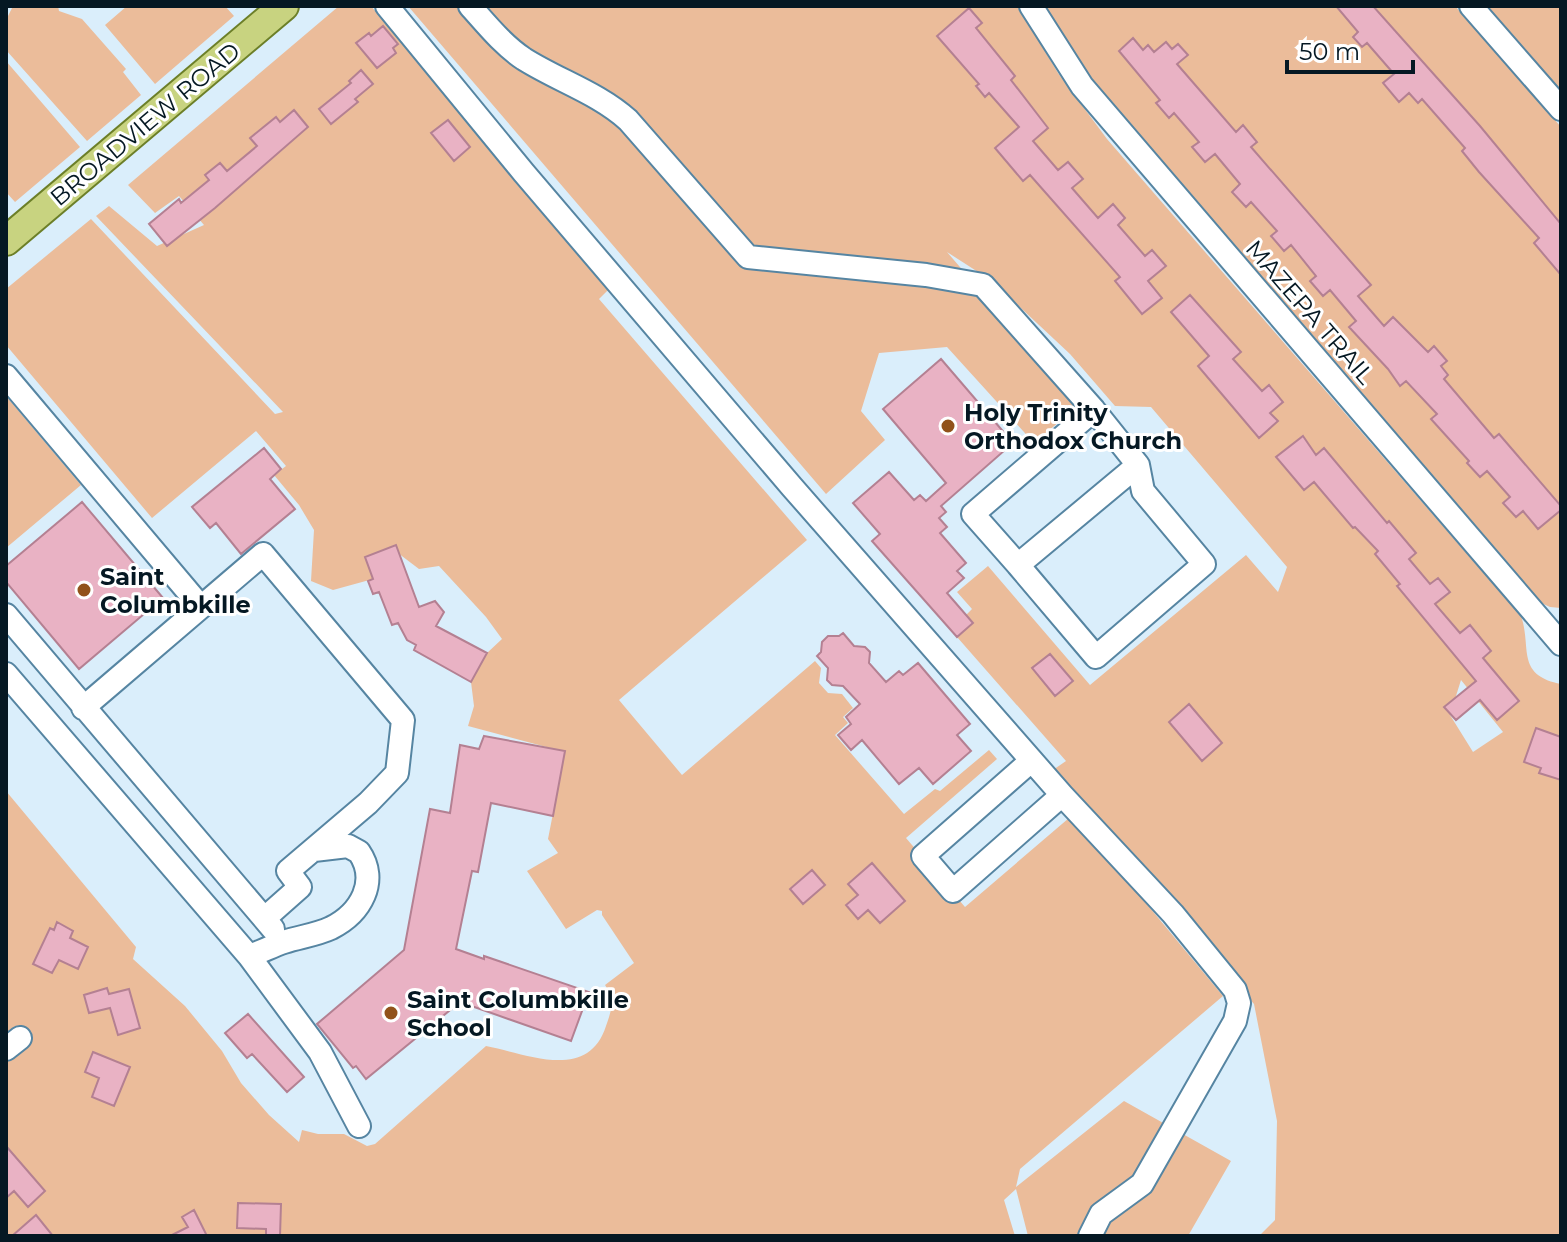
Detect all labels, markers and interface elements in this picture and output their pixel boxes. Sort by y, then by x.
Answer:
scale bar [1287,24,1413,74]
street label: BROADVIEW ROAD [44,36,246,212]
text: 50 m [1299,37,1360,66]
street label: MAZEPA TRAIL [1240,234,1380,390]
place label: Holy Trinity Orthodox Church [964,398,1182,455]
marker: Holy Trinity Orthodox Church [939,417,957,435]
place label: Saint Columbkille [100,562,251,619]
marker: Saint Columbkille [75,581,93,599]
place label: Saint Columbkille School [407,985,629,1042]
marker: Saint Columbkille School [382,1004,400,1022]

